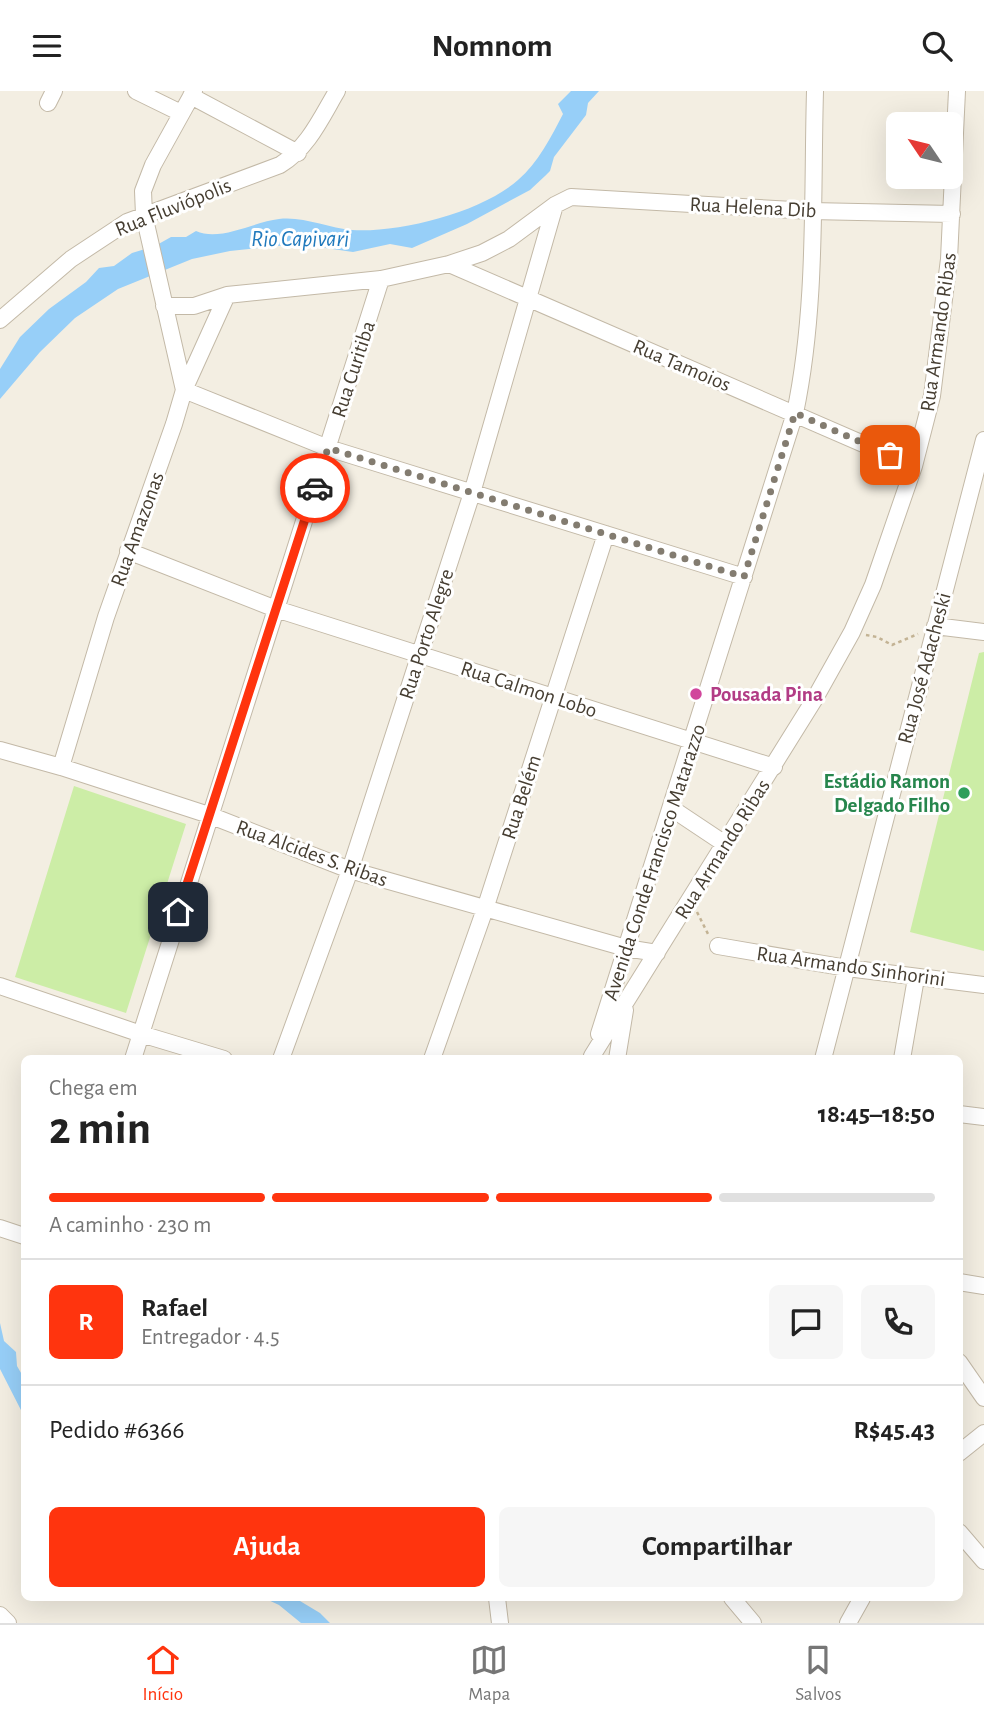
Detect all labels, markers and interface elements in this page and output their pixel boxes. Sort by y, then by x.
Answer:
icon: menu [28,27,66,65]
icon: search [918,27,956,65]
text: Nomnom [431,30,553,62]
north arrow [886,112,962,189]
map controls [886,112,963,189]
street label: Rua Fluviópolis [112,175,234,240]
street label: Rua Helena Dib [689,194,817,221]
water label: Rio Capivari [251,228,349,251]
street label: Rua Armando Ribas [917,251,960,413]
street label: Rua Curitiba [328,318,379,420]
street label: Rua Tamoios [630,336,734,395]
pin [860,425,920,485]
icon: bag [871,436,909,474]
courier [280,453,350,523]
street label: Rua Amazonas [107,469,168,589]
icon: car [296,469,334,507]
street label: Rua Porto Alegre [396,566,457,702]
street label: Rua José Adacheski [894,590,955,746]
street label: Rua Calmon Lobo [458,658,600,721]
place label: Pousada Pina [710,684,823,705]
marker: Pousada Pina [688,686,704,702]
street label: Avenida Conde Francisco Matarazzo [600,721,709,1003]
street label: Rua Belém [498,752,545,842]
place label: Estádio Ramon Delgado Filho [824,771,950,816]
street label: Rua Armando Ribas [671,776,774,923]
marker: Estádio Ramon Delgado Filho [956,785,972,801]
street label: Rua Alcides S. Ribas [233,816,390,891]
pin [148,882,208,942]
icon: home [159,893,197,931]
street label: Rua Armando Sinhorini [755,943,947,990]
text: Chega em [49,1077,138,1100]
text: 18:45–18:50 [818,1101,935,1127]
text: 2 min [49,1106,151,1152]
text: A caminho · 230 m [49,1214,211,1237]
button: chat [769,1285,843,1359]
button: phone [861,1285,935,1359]
text: Rafael [141,1295,208,1321]
text: R [78,1309,94,1335]
text: Entregador · 4.5 [141,1326,280,1349]
text: Pedido #6366 [49,1417,185,1443]
text: R$45.43 [853,1417,935,1443]
button: Ajuda [49,1507,485,1587]
button: Compartilhar [499,1507,935,1587]
tab: Início [143,1641,183,1706]
tab: Mapa [468,1641,510,1706]
tab: Salvos [795,1641,841,1706]

